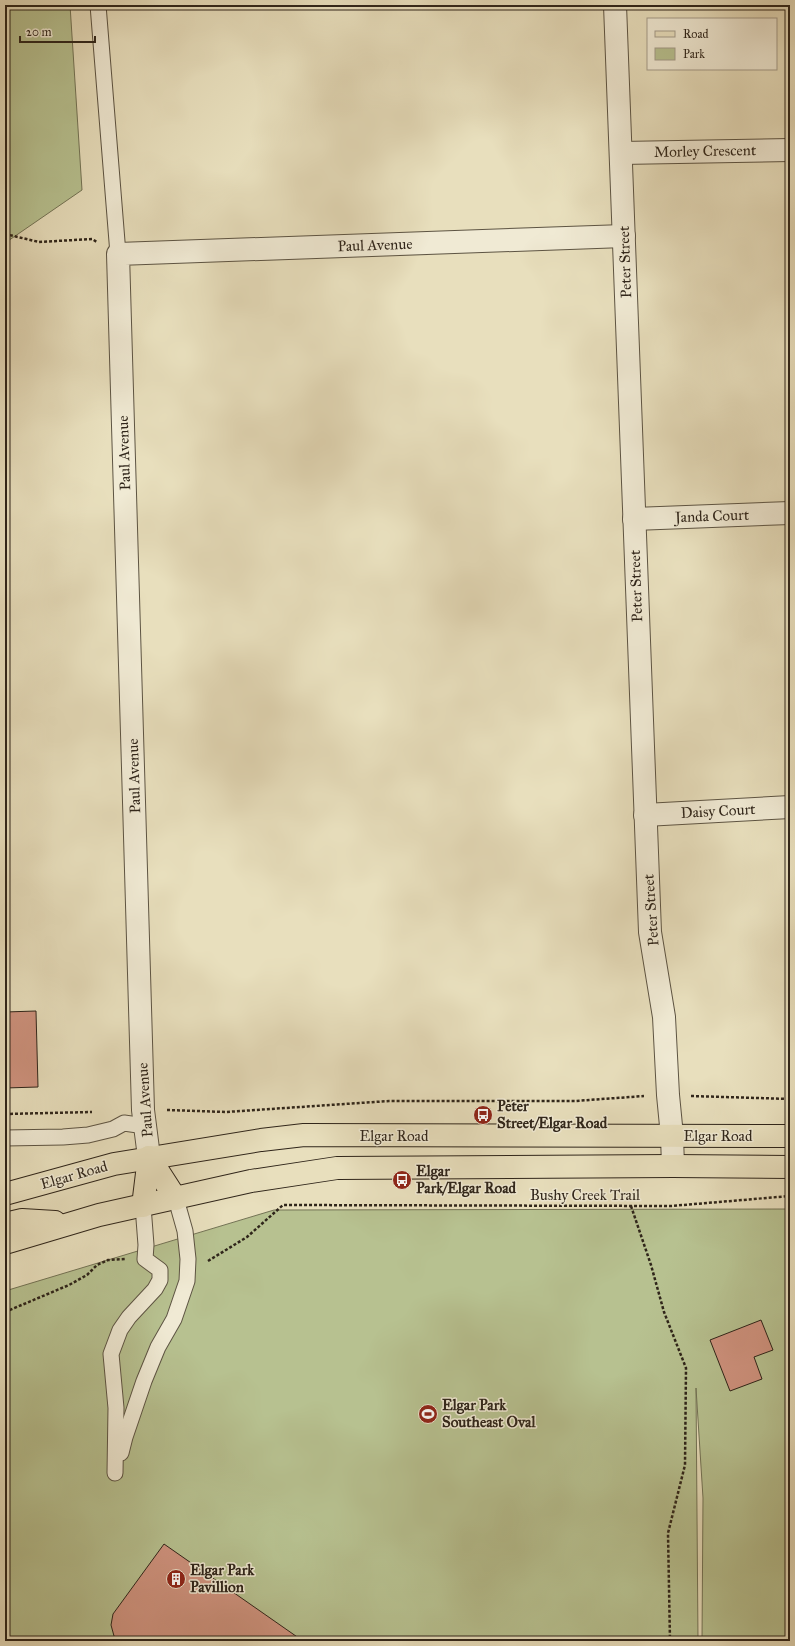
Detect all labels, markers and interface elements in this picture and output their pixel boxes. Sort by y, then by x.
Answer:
scale bar [20,18,95,44]
legend [647,18,777,70]
text: 20 m [26,25,52,39]
text: Road [683,27,709,41]
text: Park [683,47,705,61]
street label: Morley Crescent [654,141,757,161]
street label: Peter Street [615,225,635,298]
street label: Paul Avenue [337,235,413,255]
street label: Paul Avenue [114,415,134,491]
street label: Janda Court [673,506,750,527]
street label: Peter Street [626,549,646,622]
street label: Paul Avenue [124,738,144,814]
street label: Daisy Court [680,800,757,822]
street label: Peter Street [639,873,662,947]
street label: Paul Avenue [133,1062,157,1138]
place label: Peter Street/Elgar Road [497,1097,608,1133]
bus stop icon: Peter Street/Elgar Road [472,1104,494,1126]
street label: Elgar Road [360,1127,429,1145]
street label: Elgar Road [684,1127,753,1145]
street label: Elgar Road [38,1157,110,1193]
place label: Elgar Park/Elgar Road [416,1162,517,1198]
bus stop icon: Elgar Park/Elgar Road [391,1169,413,1191]
street label: Bushy Creek Trail [530,1186,641,1204]
place label: Elgar Park Southeast Oval [442,1396,536,1431]
sports icon: Elgar Park Southeast Oval [417,1403,439,1425]
place label: Elgar Park Pavillion [190,1561,255,1596]
building icon: Elgar Park Pavillion [165,1568,187,1590]

